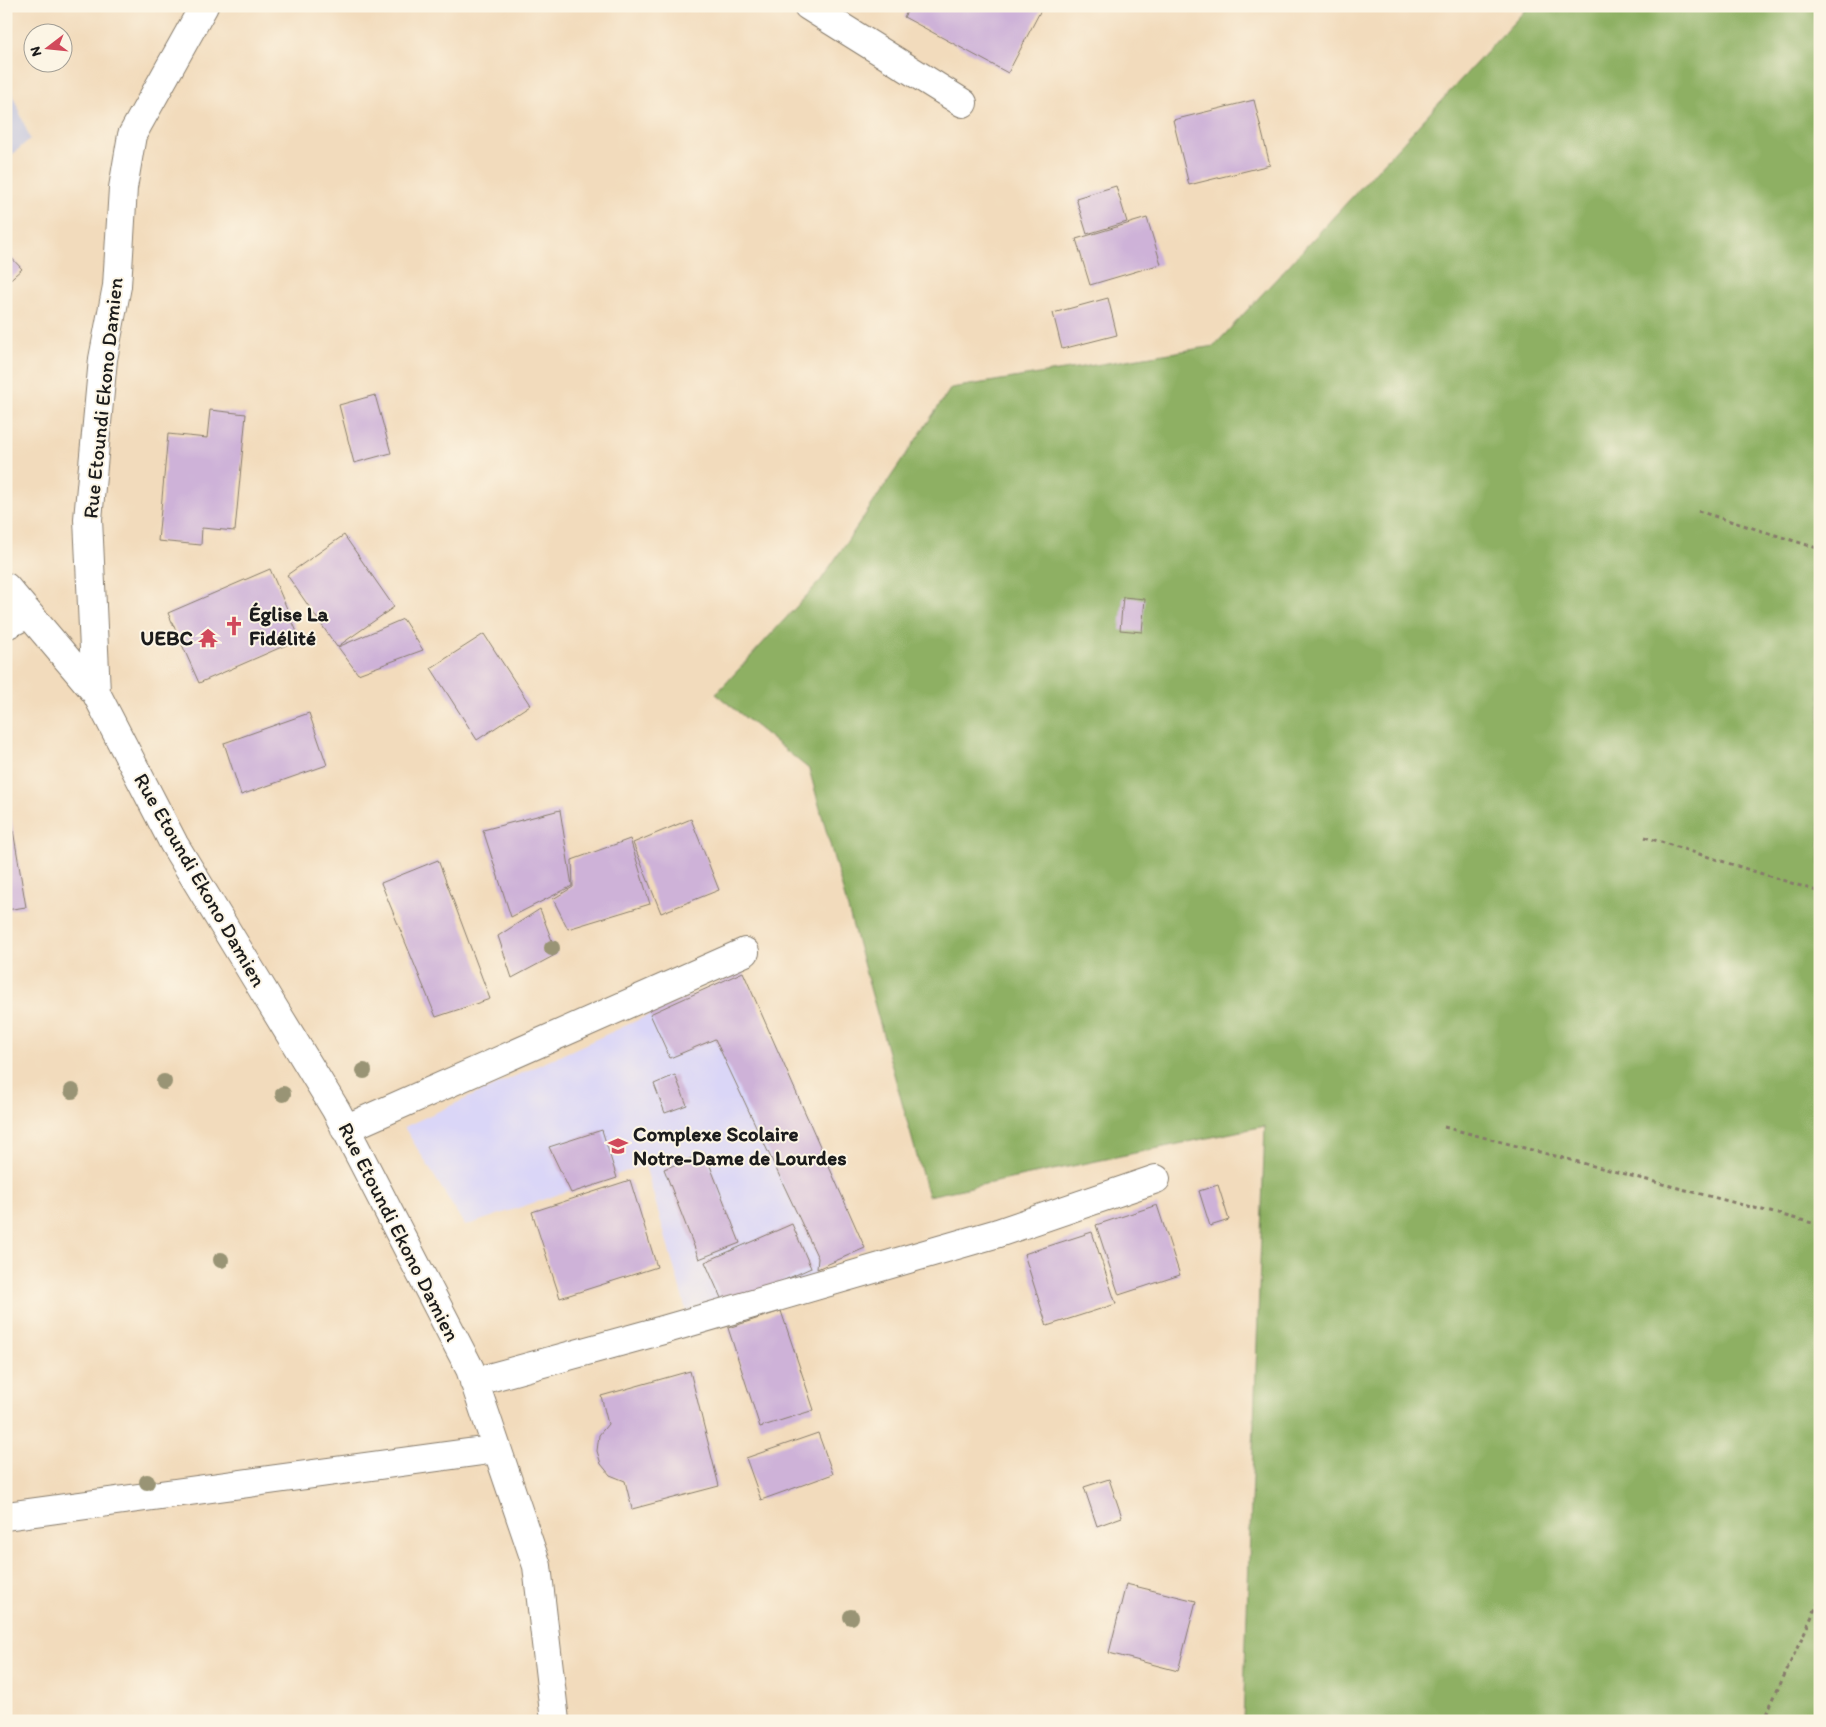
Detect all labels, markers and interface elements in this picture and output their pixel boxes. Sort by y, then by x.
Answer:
north arrow [22,22,72,72]
text: N [27,45,45,58]
street label: Rue Etoundi Ekono Damien [77,276,128,520]
place label: Église La Fidélité [249,601,329,650]
church icon: Église La Fidélité [223,615,245,637]
place label: UEBC [140,625,193,650]
temple icon: UEBC [197,627,219,649]
street label: Rue Etoundi Ekono Damien [129,769,272,991]
street label: Rue Etoundi Ekono Damien [333,1118,466,1346]
place label: Complexe Scolaire Notre-Dame de Lourdes [633,1121,847,1170]
school or university icon: Complexe Scolaire Notre-Dame de Lourdes [607,1135,629,1157]

